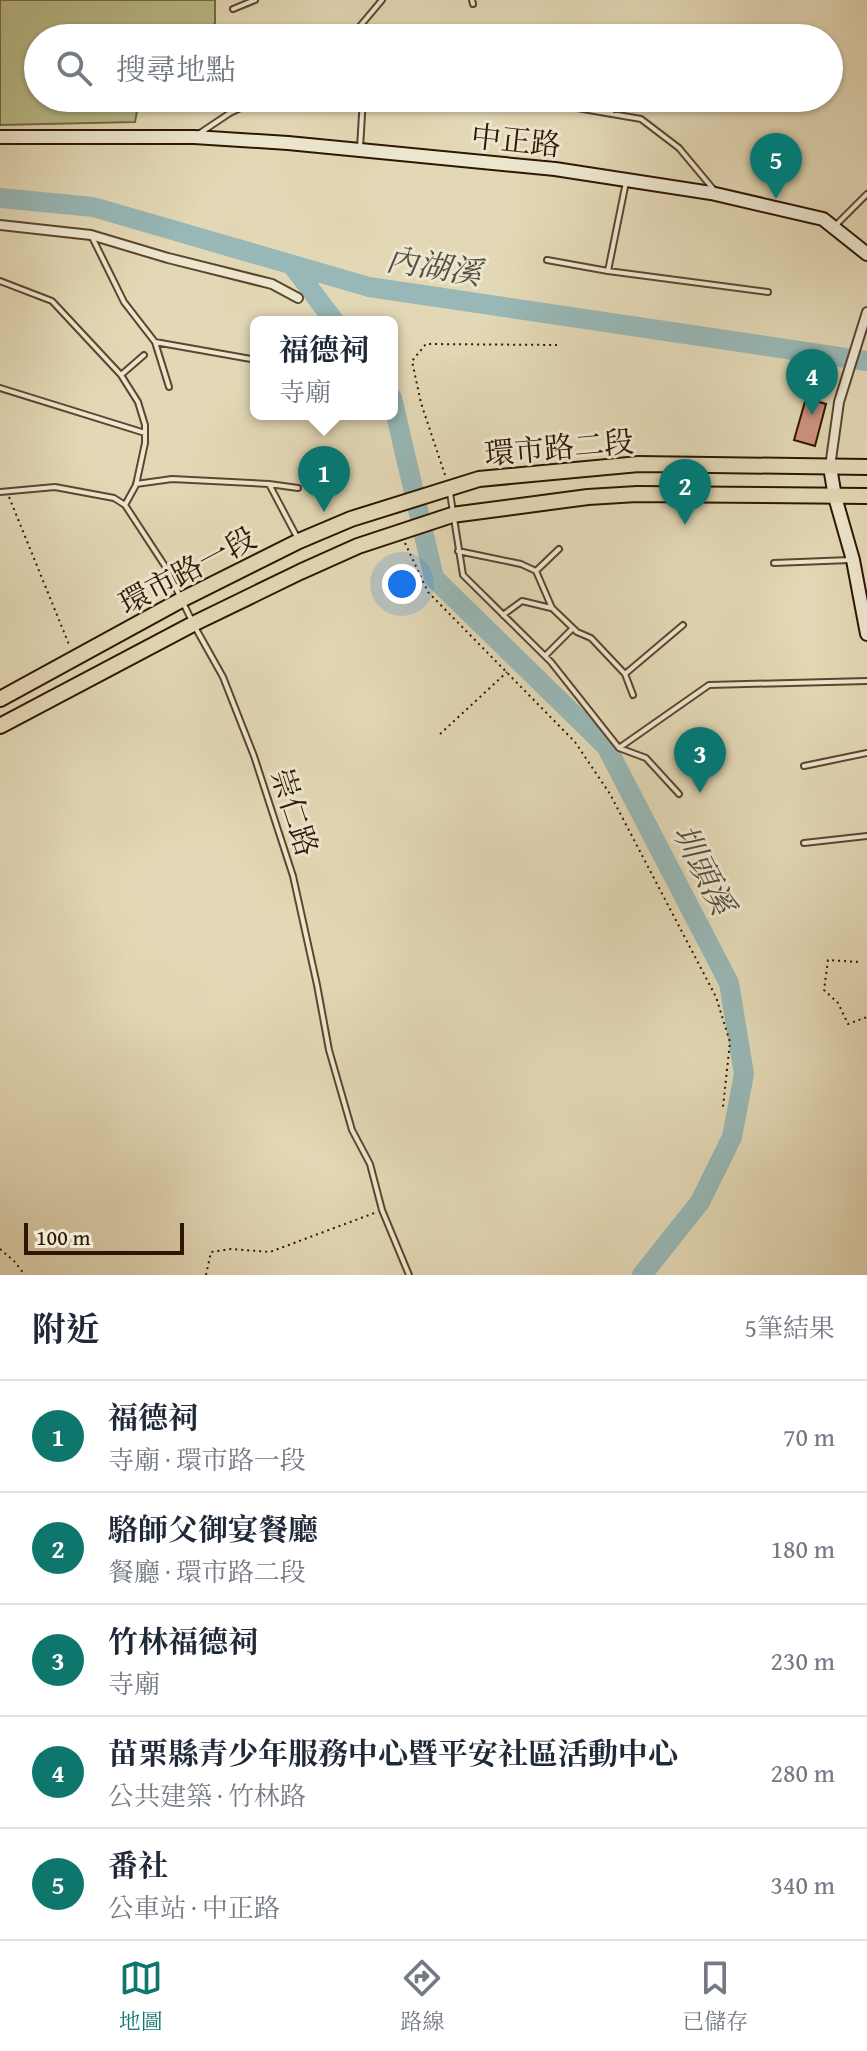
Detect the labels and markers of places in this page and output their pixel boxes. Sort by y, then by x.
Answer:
pin: 5 [750,133,802,199]
pin: 4 [786,349,838,415]
pin: 1 [298,446,350,512]
pin: 2 [659,459,711,525]
pin: 3 [674,727,726,793]

